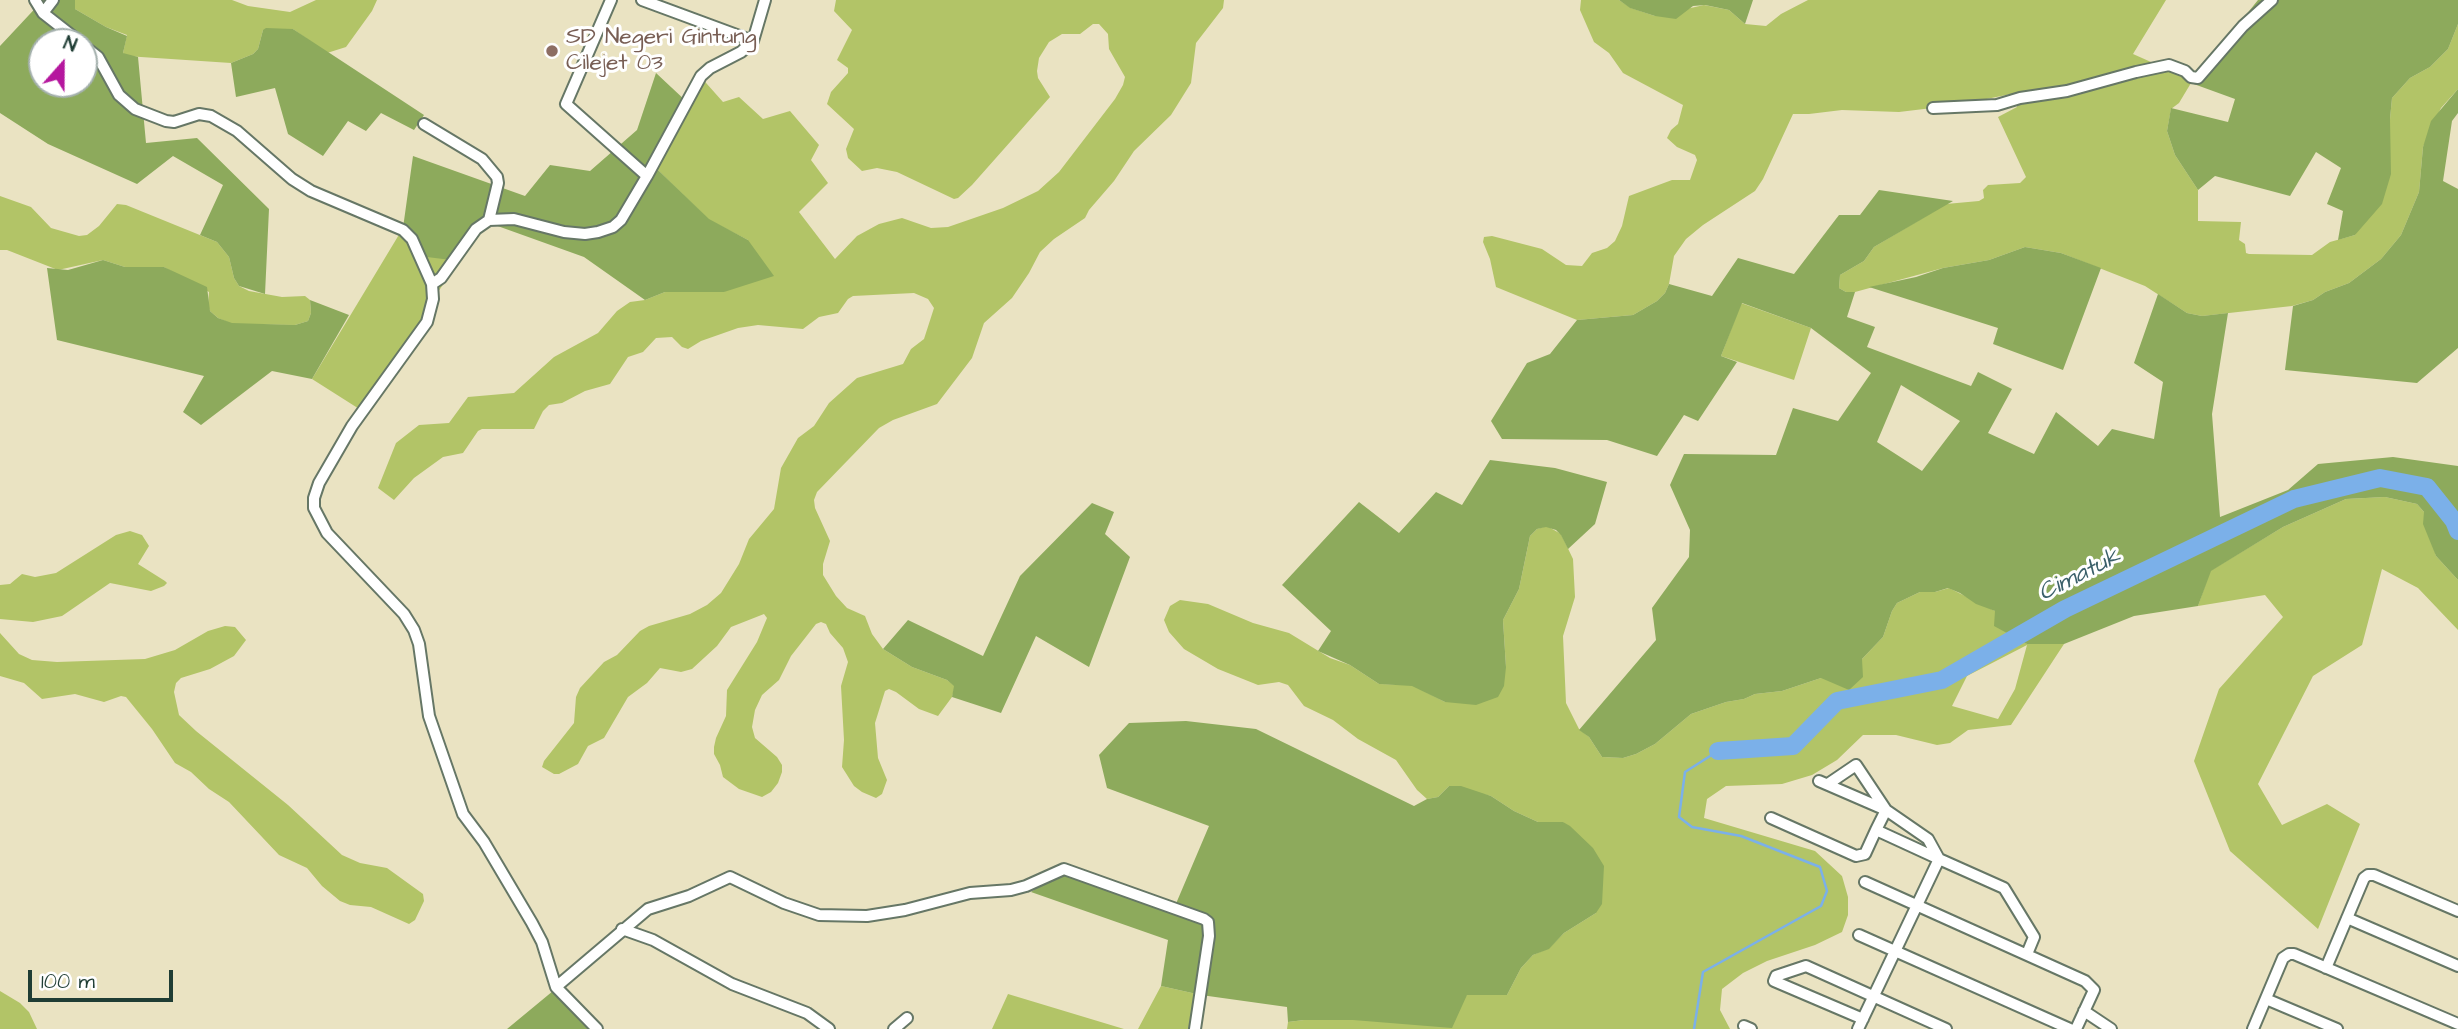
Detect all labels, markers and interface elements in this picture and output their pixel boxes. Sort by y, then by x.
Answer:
place label: SD Negeri Gintung Cilejet 03 [566,24,757,78]
north arrow [28,28,98,98]
text: N [60,30,80,60]
marker: SD Negeri Gintung Cilejet 03 [544,43,560,59]
water label: Cimatuk [2034,543,2126,609]
scale bar [32,956,177,1000]
text: 100 m [41,967,95,996]

